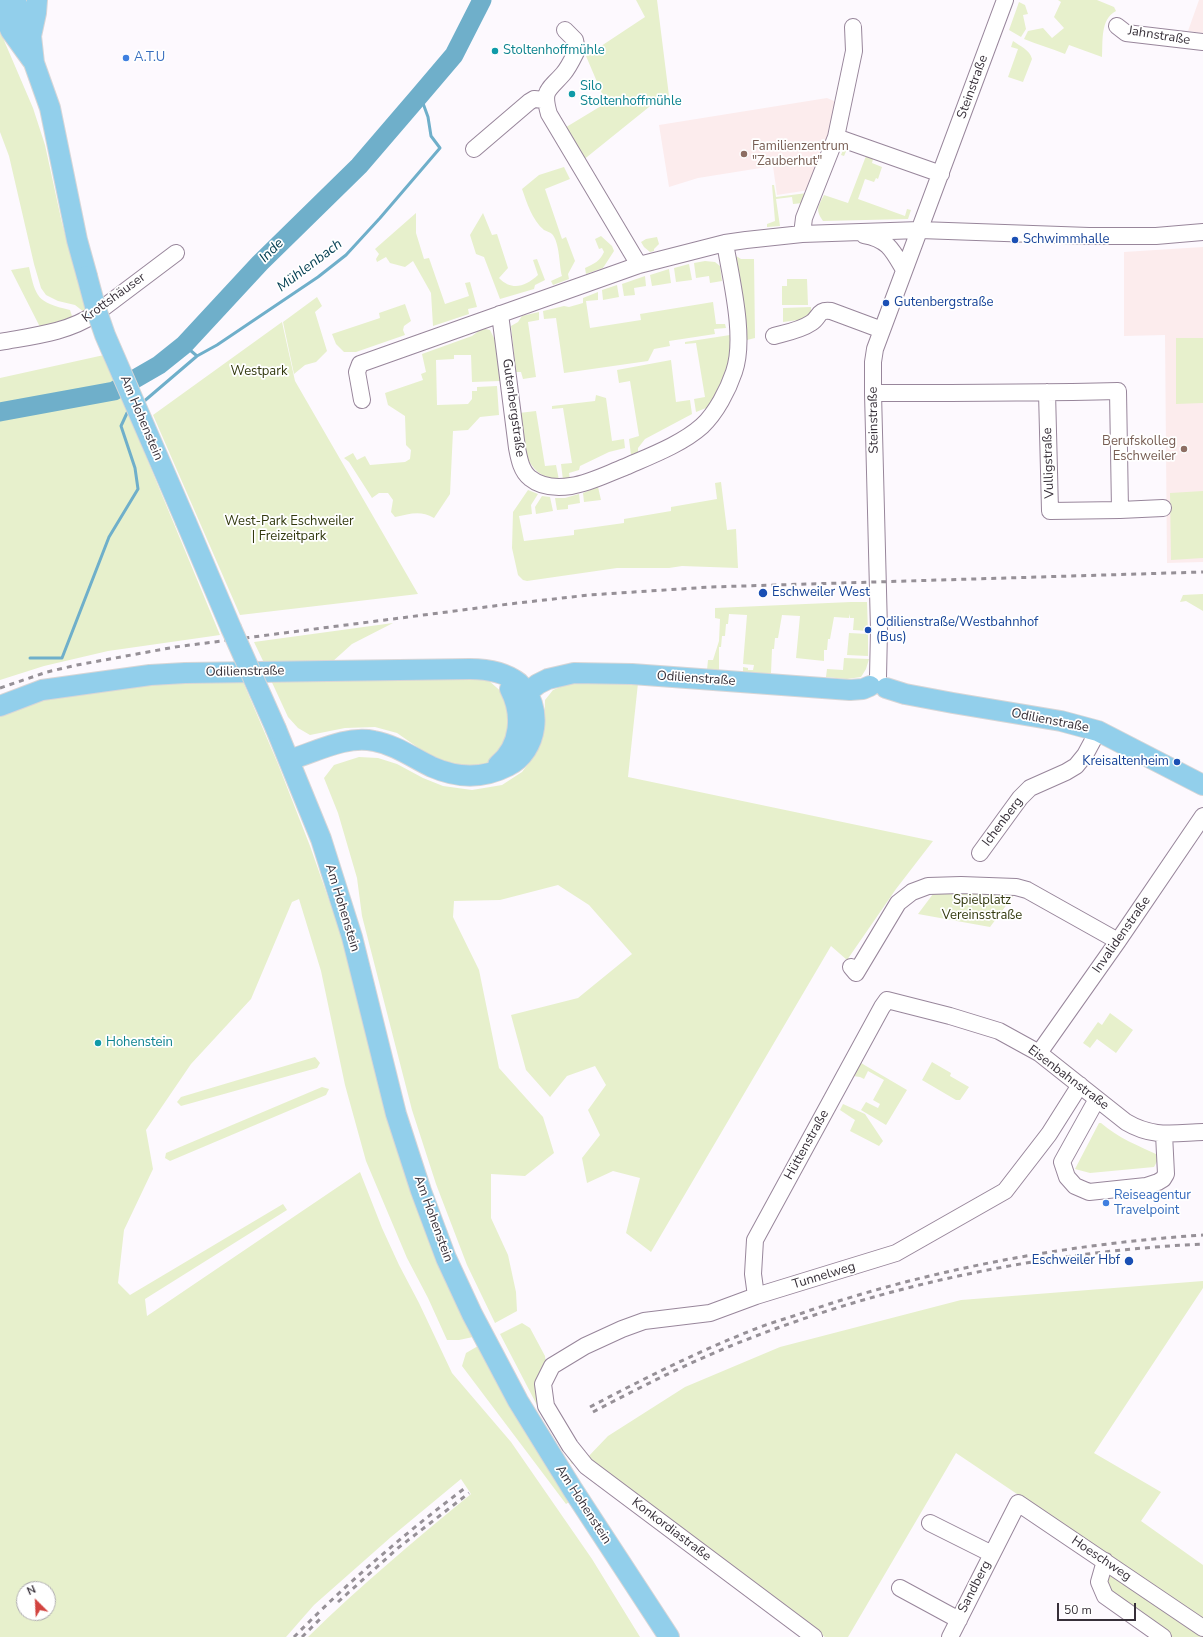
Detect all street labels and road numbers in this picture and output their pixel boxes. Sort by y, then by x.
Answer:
street label: Jahnstraße [1127,23,1191,49]
street label: Steinstraße [954,53,992,121]
street label: Krottshäuser [79,270,149,326]
street label: Gutenbergstraße [498,358,528,458]
street label: Am Hohenstein [116,373,166,463]
street label: Steinstraße [866,386,882,454]
street label: Vulligstraße [1040,427,1058,499]
street label: Odilienstraße [205,664,285,680]
street label: Odilienstraße [656,668,736,690]
street label: Odilienstraße [1010,706,1090,736]
street label: Ichenberg [979,794,1027,850]
street label: Am Hohenstein [321,862,363,954]
street label: Invalidenstraße [1090,894,1154,976]
street label: Eisenbahnstraße [1024,1042,1112,1114]
street label: Hüttenstraße [781,1107,833,1183]
street label: Am Hohenstein [410,1174,456,1264]
street label: Tunnelweg [791,1259,857,1293]
street label: Am Hohenstein [552,1463,614,1547]
street label: Konkordiastraße [628,1495,714,1565]
street label: Hoeschweg [1068,1533,1134,1585]
street label: Sandberg [955,1558,995,1616]

